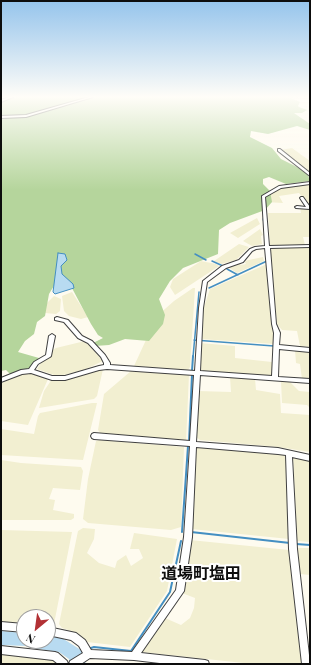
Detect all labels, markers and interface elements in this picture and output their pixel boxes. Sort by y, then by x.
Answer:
district label: 道場町塩田 [161,564,241,584]
north arrow [16,609,56,649]
text: N [23,631,38,648]

